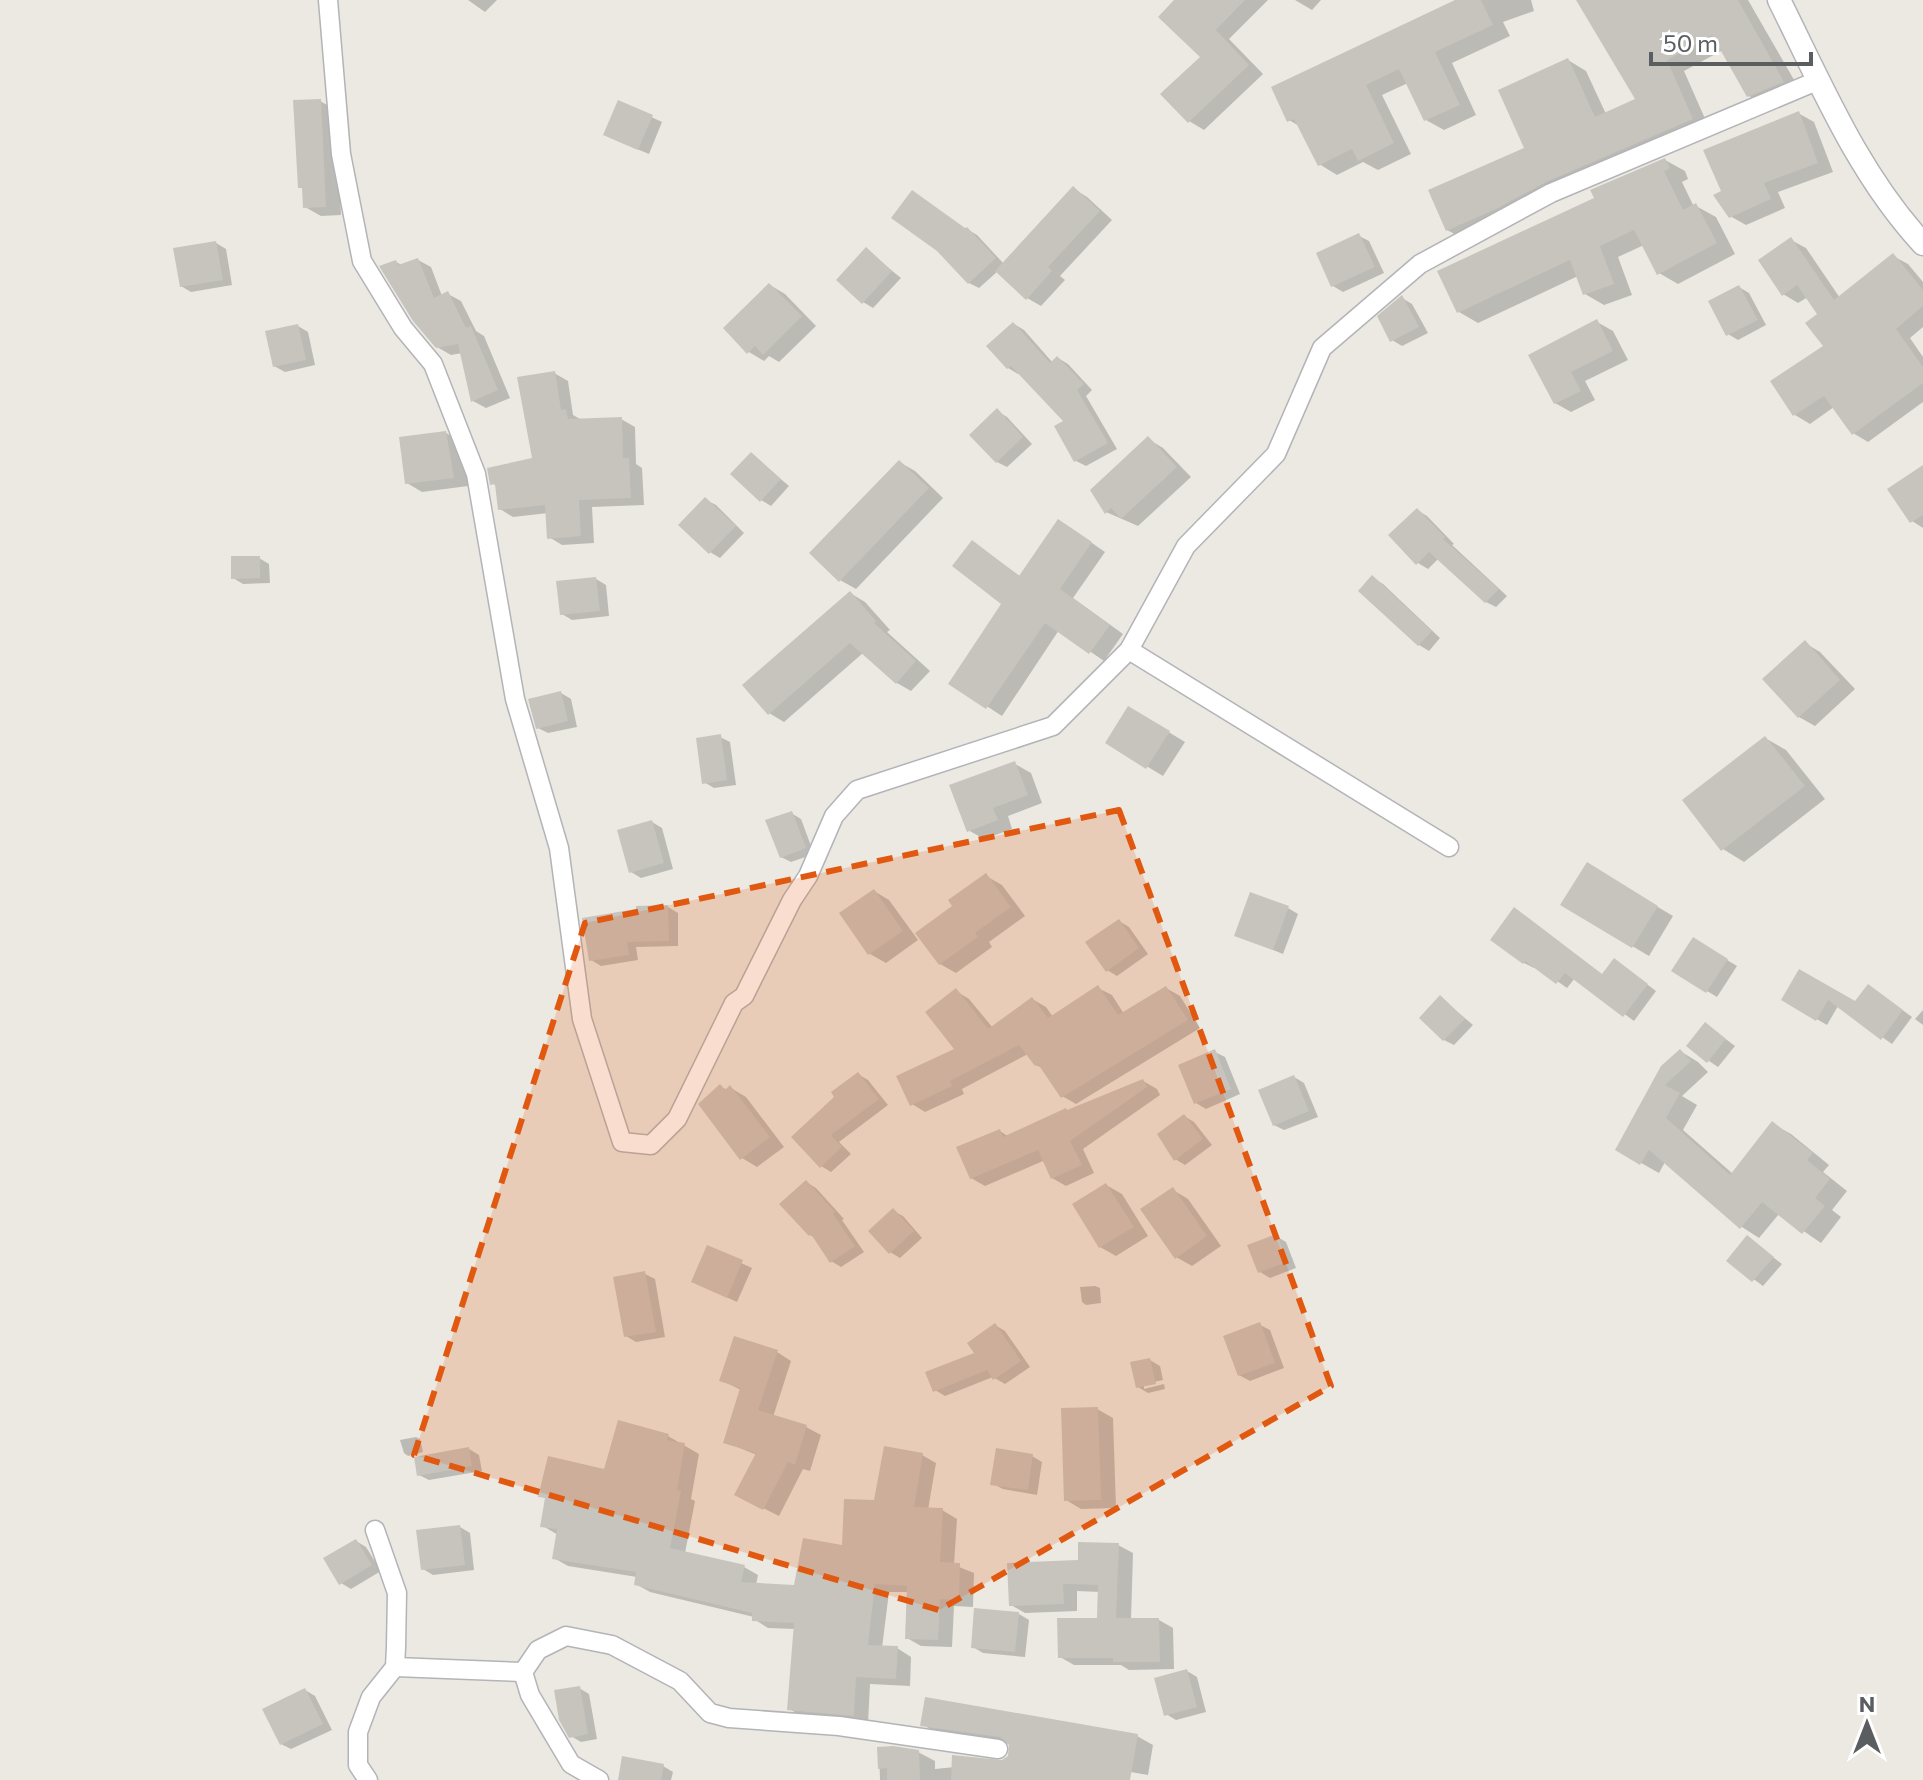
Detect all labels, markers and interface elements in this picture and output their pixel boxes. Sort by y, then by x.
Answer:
scale bar [1651,16,1811,66]
text: 50 m [1663,28,1718,57]
north arrow [1827,1684,1907,1764]
text: N [1859,1690,1875,1717]

